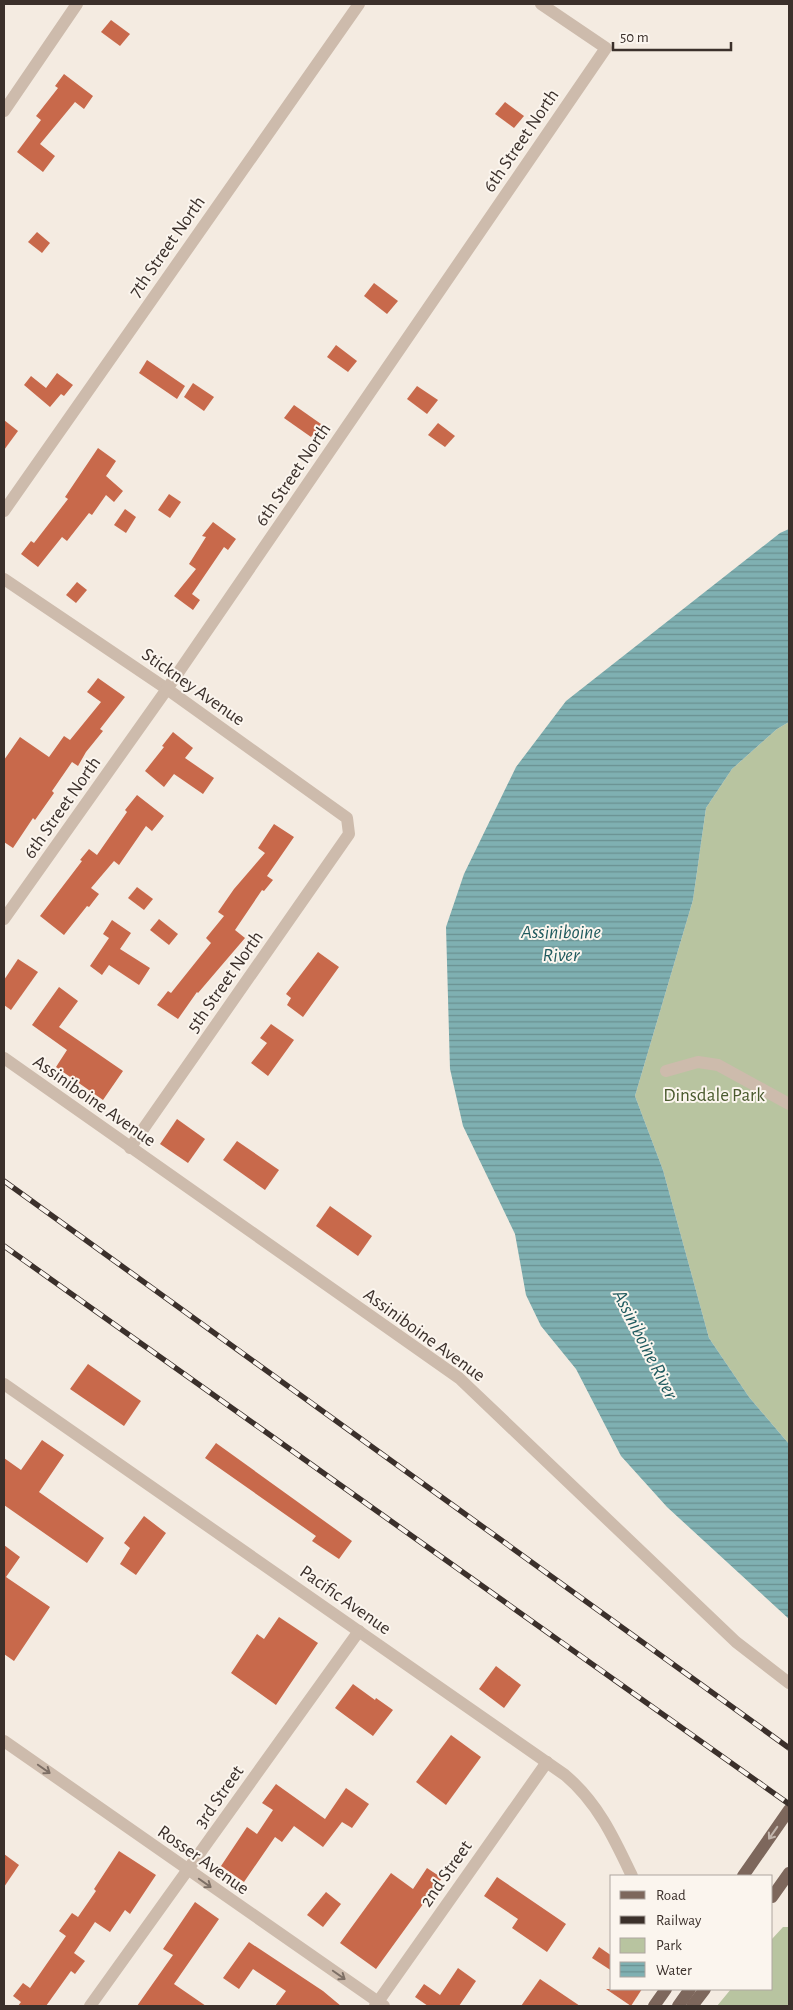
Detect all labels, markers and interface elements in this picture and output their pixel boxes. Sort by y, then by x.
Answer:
scale bar [613,20,730,52]
text: 50 m [620,30,649,45]
street label: 6th Street North [480,86,563,196]
street label: 7th Street North [125,193,209,301]
street label: 6th Street North [252,420,335,530]
street label: Stickney Avenue [138,645,248,730]
street label: 6th Street North [20,753,104,862]
water label: Assiniboine River [520,922,601,965]
street label: 5th Street North [183,928,267,1036]
street label: Assiniboine Avenue [29,1052,159,1151]
park label: Dinsdale Park [663,1086,765,1105]
street label: Assiniboine Avenue [360,1285,488,1385]
water label: Assiniboine River [609,1286,681,1403]
street label: Pacific Avenue [296,1562,394,1639]
street label: 3rd Street [191,1762,248,1832]
one-way arrow [36,1764,50,1774]
street label: Rosser Avenue [154,1822,252,1899]
one-way arrow [768,1826,778,1840]
street label: 2nd Street [417,1837,476,1911]
legend [610,1875,773,1990]
one-way arrow [198,1878,212,1888]
text: Road [656,1888,686,1903]
text: Railway [656,1913,702,1928]
text: Park [656,1938,682,1953]
text: Water [656,1963,692,1978]
one-way arrow [332,1970,346,1980]

